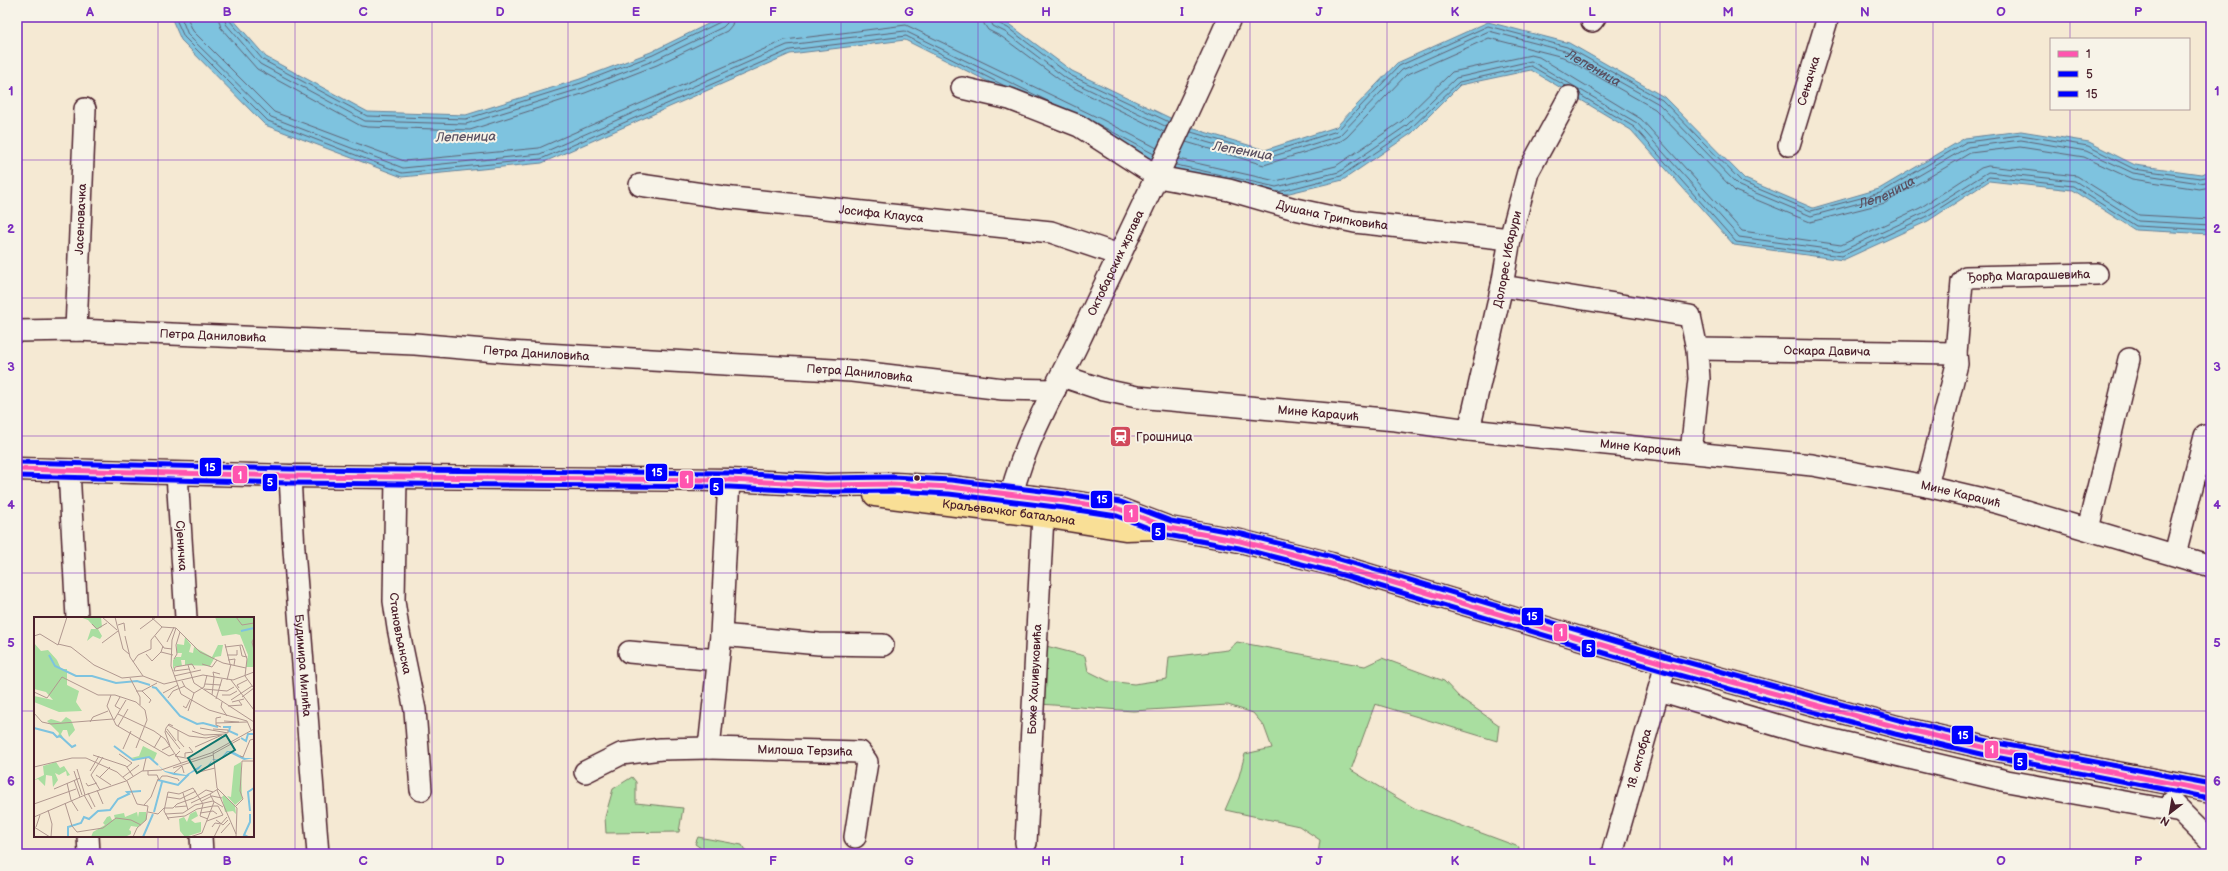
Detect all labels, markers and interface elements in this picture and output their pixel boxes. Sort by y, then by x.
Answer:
text: A [85,4,94,20]
text: B [222,4,232,20]
text: C [358,4,368,20]
text: D [495,4,505,20]
text: E [632,4,641,20]
text: F [769,4,777,20]
text: G [904,4,914,20]
text: H [1041,4,1051,20]
text: I [1180,4,1184,20]
text: J [1315,4,1323,20]
text: K [1451,4,1460,20]
text: L [1588,4,1596,20]
text: M [1722,4,1734,20]
text: N [1860,4,1870,20]
text: O [1996,4,2006,20]
text: P [2134,4,2143,20]
legend [2050,38,2190,110]
water label: Лепеница [1562,46,1624,90]
text: 1 [2086,47,2091,62]
street label: Сењачка [1794,55,1824,108]
text: 5 [2086,67,2093,82]
text: 1 [8,83,14,99]
text: 1 [2214,83,2220,99]
text: 15 [2086,87,2098,102]
water label: Лепеница [435,128,497,146]
water label: Лепеница [1211,138,1274,164]
water label: Лепеница [1856,172,1918,212]
street label: Јасеновачка [72,183,90,255]
street label: Душана Трипковића [1275,197,1389,234]
street label: Јосифа Клауса [838,202,924,226]
street label: Октобарских жртава [1084,208,1148,319]
street label: Долорес Ибарури [1490,209,1525,309]
text: 2 [7,221,15,237]
text: 2 [2213,221,2221,237]
street label: Ђорђа Магарашевића [1967,267,2091,285]
street label: Петра Даниловића [159,326,266,346]
street label: Петра Даниловића [482,343,590,364]
street label: Оскара Давича [1783,343,1871,360]
text: 3 [7,359,15,375]
text: 3 [2213,359,2221,375]
street label: Петра Даниловића [806,362,914,386]
street label: Мине Караџић [1277,403,1360,425]
station icon: Грошница [1108,424,1134,450]
place label: Грошница [1136,430,1193,445]
street label: Мине Караџић [1599,436,1682,460]
line badge: 15 [199,457,222,477]
text: 15 [205,461,216,474]
line badge: 15 [645,463,668,482]
line badge: 1 [232,465,248,484]
text: 15 [652,466,663,479]
text: 1 [238,469,242,482]
line badge: 1 [679,470,694,489]
line badge: 5 [262,473,278,492]
text: 1 [685,473,689,486]
unlabelled marker [912,473,922,483]
text: 5 [267,476,274,489]
line badge: 5 [709,477,724,496]
street label: Мине Караџић [1920,478,2002,511]
text: 5 [713,481,720,494]
line badge: 15 [1090,490,1113,509]
text: 15 [1097,493,1108,506]
street label: Краљевачког батаљона [941,496,1077,529]
text: 4 [7,497,15,513]
text: 4 [2213,497,2221,513]
line badge: 1 [1123,504,1139,523]
text: 1 [1129,507,1133,520]
street label: Сјеничка [172,520,190,572]
line badge: 5 [1151,522,1166,541]
text: 5 [1155,526,1162,539]
street label: Становљанска [386,592,414,676]
line badge: 15 [1521,607,1544,626]
text: 15 [1527,610,1538,623]
street label: Будимира Милића [291,614,314,717]
inset map [34,617,254,837]
line badge: 1 [1553,623,1568,642]
street label: Боже Хаџивуковића [1025,624,1045,735]
text: 1 [1559,626,1563,639]
text: 5 [7,635,15,651]
text: 5 [2213,635,2221,651]
line badge: 5 [1581,639,1596,658]
text: 5 [1586,642,1593,655]
line badge: 15 [1951,725,1974,745]
street label: 18. октобра [1624,727,1655,791]
text: 15 [1958,729,1969,742]
line badge: 1 [1984,740,1999,759]
street label: Милоша Терзића [757,742,853,760]
text: 1 [1990,743,1994,756]
line badge: 5 [2013,752,2028,771]
text: 5 [2017,756,2024,769]
text: 6 [7,773,15,789]
text: 6 [2213,773,2221,789]
north arrow [2150,793,2190,833]
text: N [2158,813,2172,829]
text: A [85,853,94,869]
text: B [222,853,232,869]
text: C [358,853,368,869]
text: D [495,853,505,869]
text: E [632,853,641,869]
text: F [769,853,777,869]
text: G [904,853,914,869]
text: H [1041,853,1051,869]
text: I [1180,853,1184,869]
text: J [1315,853,1323,869]
text: K [1451,853,1460,869]
text: L [1588,853,1596,869]
text: M [1722,853,1734,869]
text: N [1860,853,1870,869]
text: O [1996,853,2006,869]
text: P [2134,853,2143,869]

